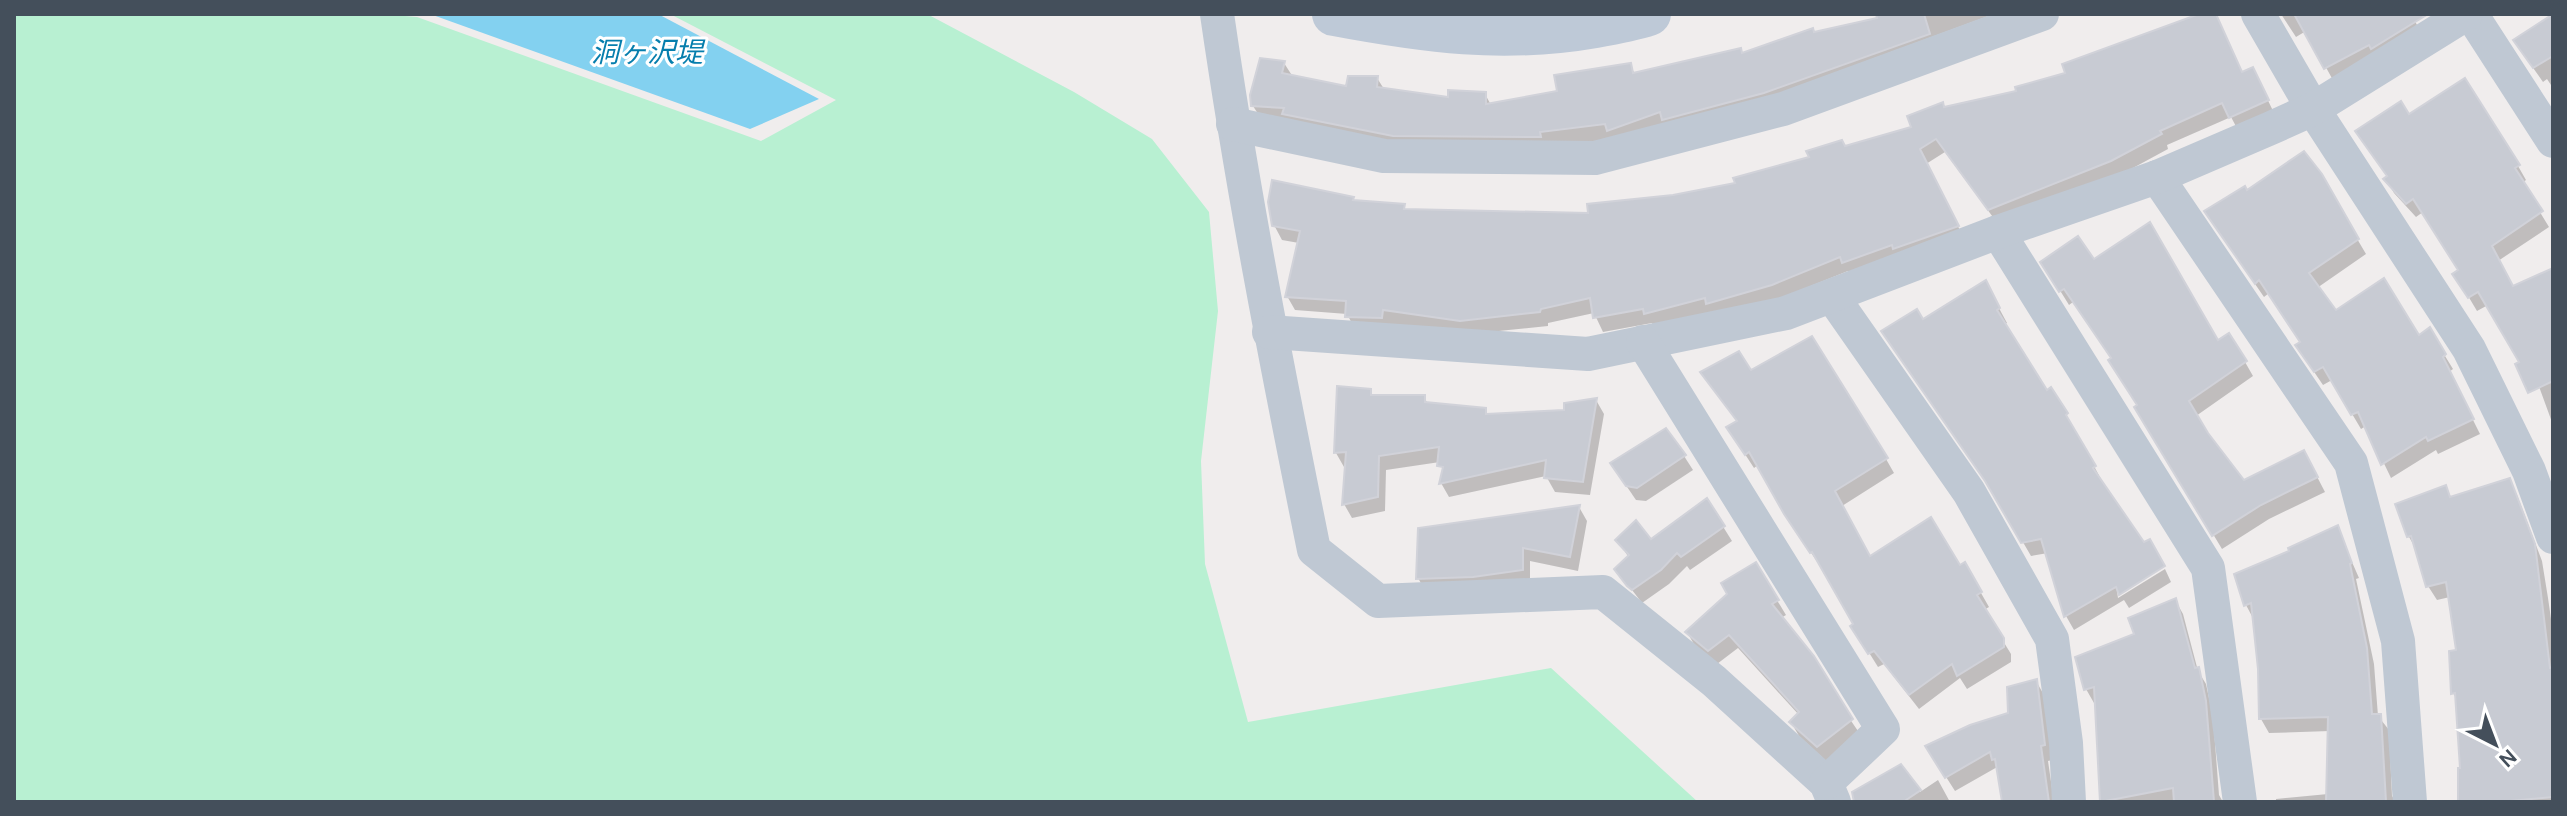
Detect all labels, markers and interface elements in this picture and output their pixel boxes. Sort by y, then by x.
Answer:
water label: 洞ヶ沢堤 [591,36,706,69]
north arrow [2455,704,2535,784]
text: N [2493,743,2522,773]

